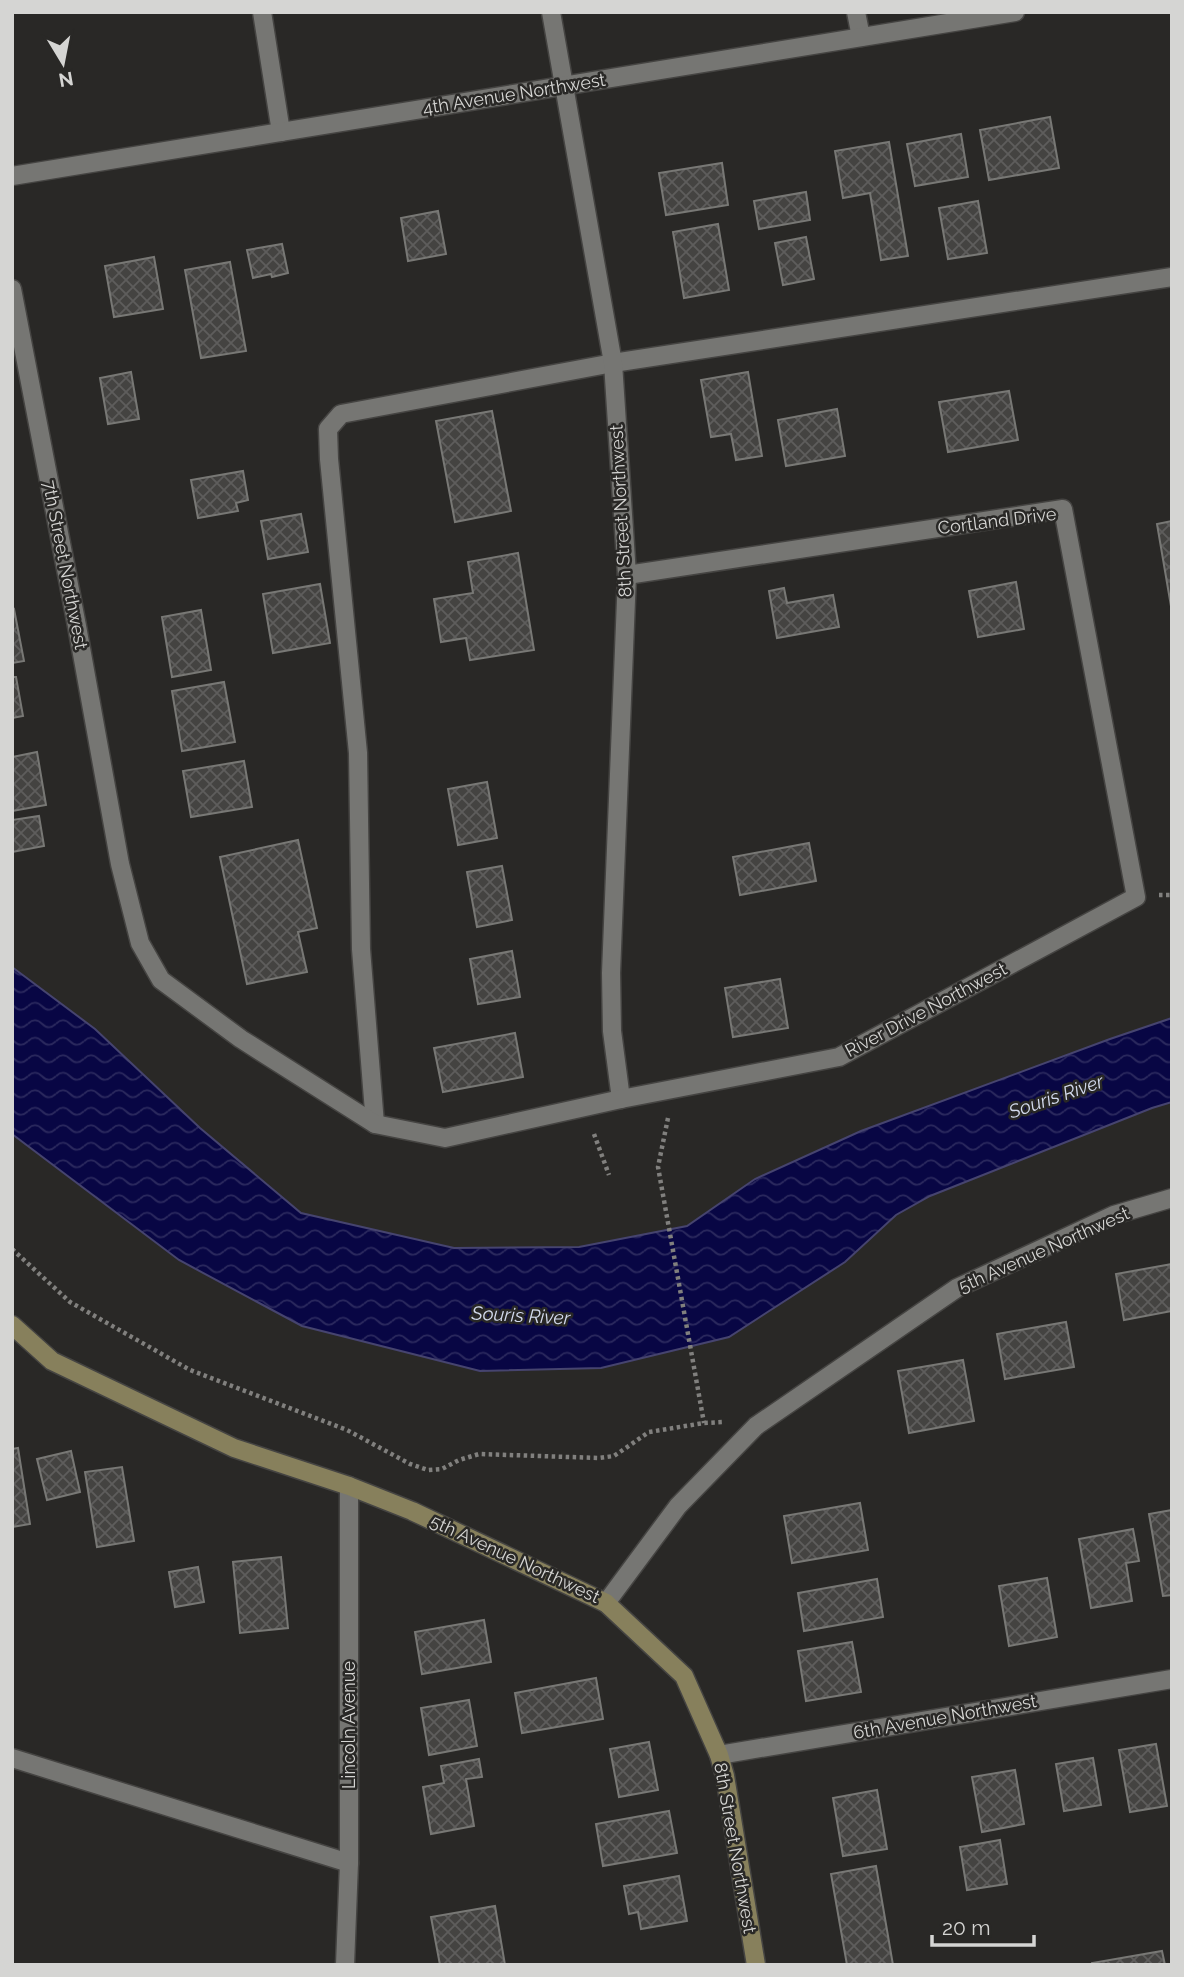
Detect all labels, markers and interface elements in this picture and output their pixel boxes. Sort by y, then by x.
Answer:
north arrow [28,28,98,98]
text: N [57,68,75,92]
street label: 4th Avenue Northwest [421,69,607,118]
street label: 8th Street Northwest [605,424,636,598]
street label: 7th Street Northwest [39,479,92,651]
street label: Cortland Drive [936,503,1058,538]
street label: River Drive Northwest [841,958,1010,1061]
water label: Souris River [1005,1069,1108,1123]
street label: 5th Avenue Northwest [955,1202,1132,1297]
water label: Souris River [470,1301,572,1329]
street label: 5th Avenue Northwest [427,1510,603,1607]
street label: Lincoln Avenue [338,1661,359,1789]
street label: 6th Avenue Northwest [852,1690,1038,1743]
street label: 8th Street Northwest [710,1761,761,1935]
scale bar [932,1904,1034,1948]
text: 20 m [942,1915,990,1940]

